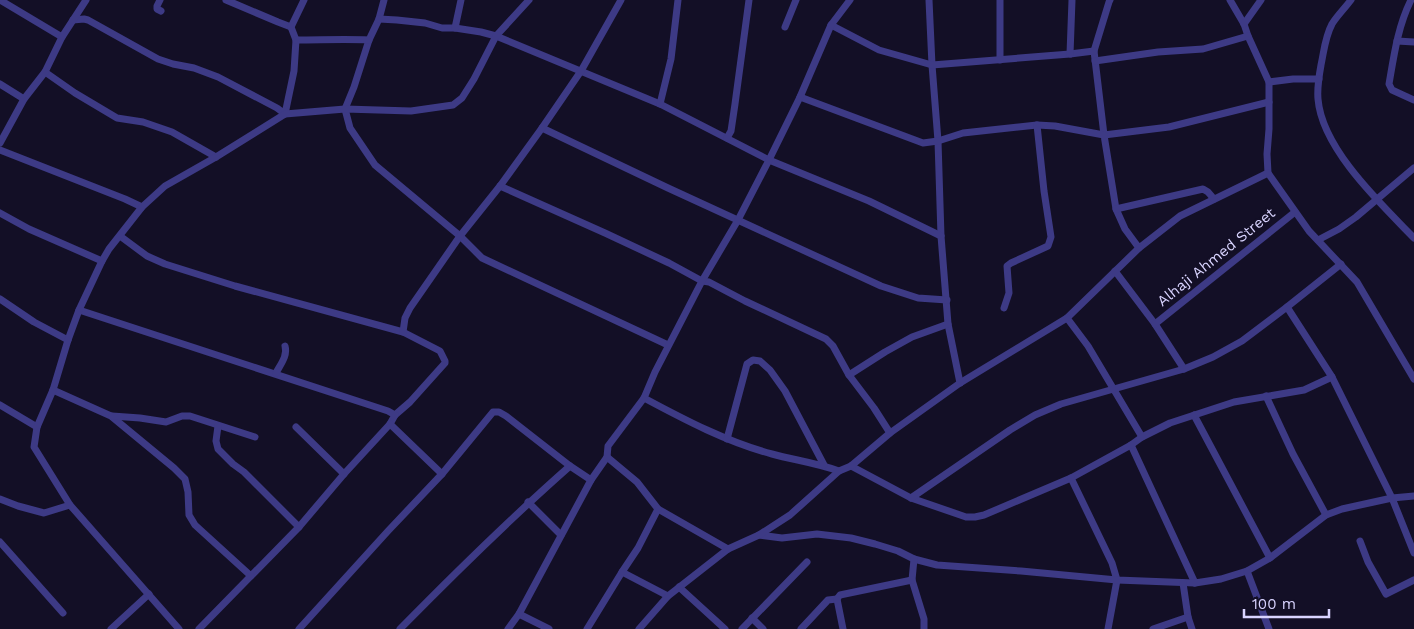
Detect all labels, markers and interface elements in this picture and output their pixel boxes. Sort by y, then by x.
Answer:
street label: Alhaji Ahmed Street [1153,203,1279,310]
scale bar [1244,586,1329,618]
text: 100 m [1252,595,1296,613]

